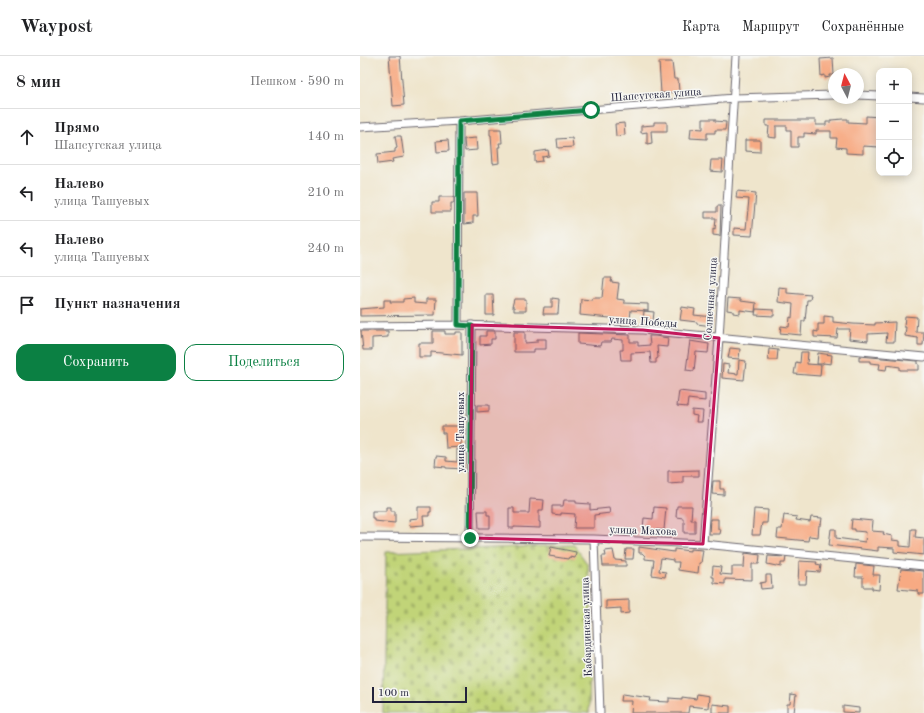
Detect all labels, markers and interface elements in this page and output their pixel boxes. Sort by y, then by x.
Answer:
text: Waypost [20,18,93,37]
text: Карта [682,20,720,34]
text: Маршрут [742,20,799,34]
text: Сохранённые [821,20,904,34]
north arrow [828,68,864,104]
map controls [876,68,912,176]
button: + [876,68,912,104]
text: 8 мин [16,74,61,91]
text: Пешком · 590 m [250,75,344,88]
street label: Шапсугская улица [610,87,703,104]
route start [582,101,600,119]
button: − [876,104,912,140]
text: Прямо [54,121,100,136]
icon: ahead [16,126,38,148]
text: 140 m [307,130,344,143]
text: Шапсугская улица [54,139,162,152]
button: locate [876,140,912,176]
text: Налево [54,177,104,192]
icon: left [16,182,38,204]
text: 210 m [307,186,344,199]
text: улица Ташуевых [54,195,150,208]
text: Налево [54,233,104,248]
icon: left [16,238,38,260]
text: 240 m [307,242,344,255]
text: улица Ташуевых [54,251,150,264]
street label: Солнечная улица [703,257,720,341]
icon: arrive [16,294,38,316]
text: Пункт назначения [54,297,181,312]
street label: улица Победы [608,315,677,330]
button: Сохранить [16,344,176,381]
button: Поделиться [184,344,344,381]
street label: улица Ташуевых [456,391,467,472]
street label: улица Махова [609,525,677,538]
route end [461,529,479,547]
street label: Кабардинская улица [580,576,595,677]
scale bar [372,685,467,704]
text: 100 m [378,688,409,699]

